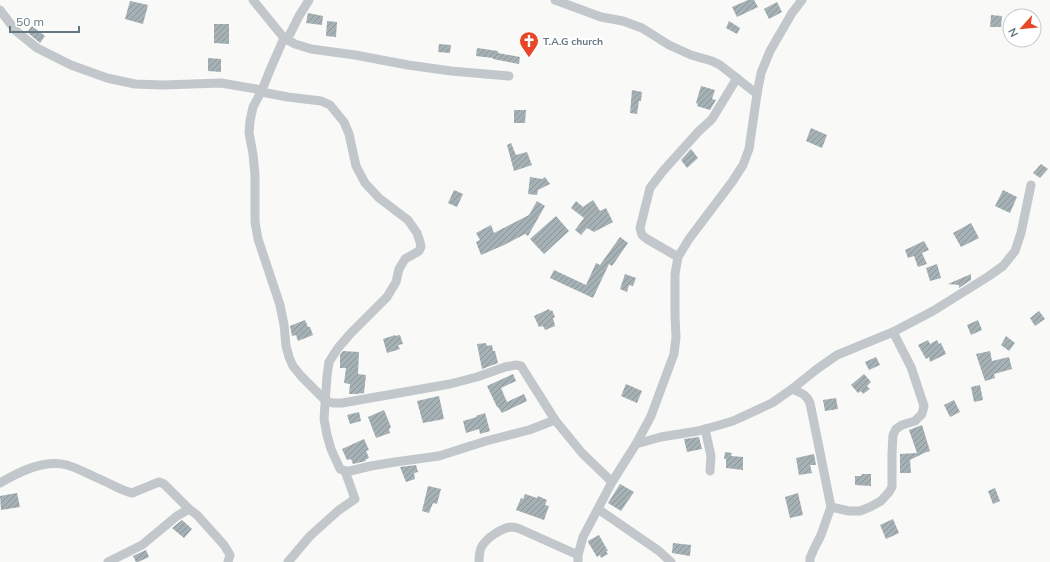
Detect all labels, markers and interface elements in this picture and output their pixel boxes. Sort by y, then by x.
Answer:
scale bar [10,8,79,34]
north arrow [1002,8,1042,48]
text: 50 m [16,14,44,29]
text: N [1005,26,1021,39]
church icon: T.A.G church [518,30,540,58]
place label: T.A.G church [543,35,603,48]

